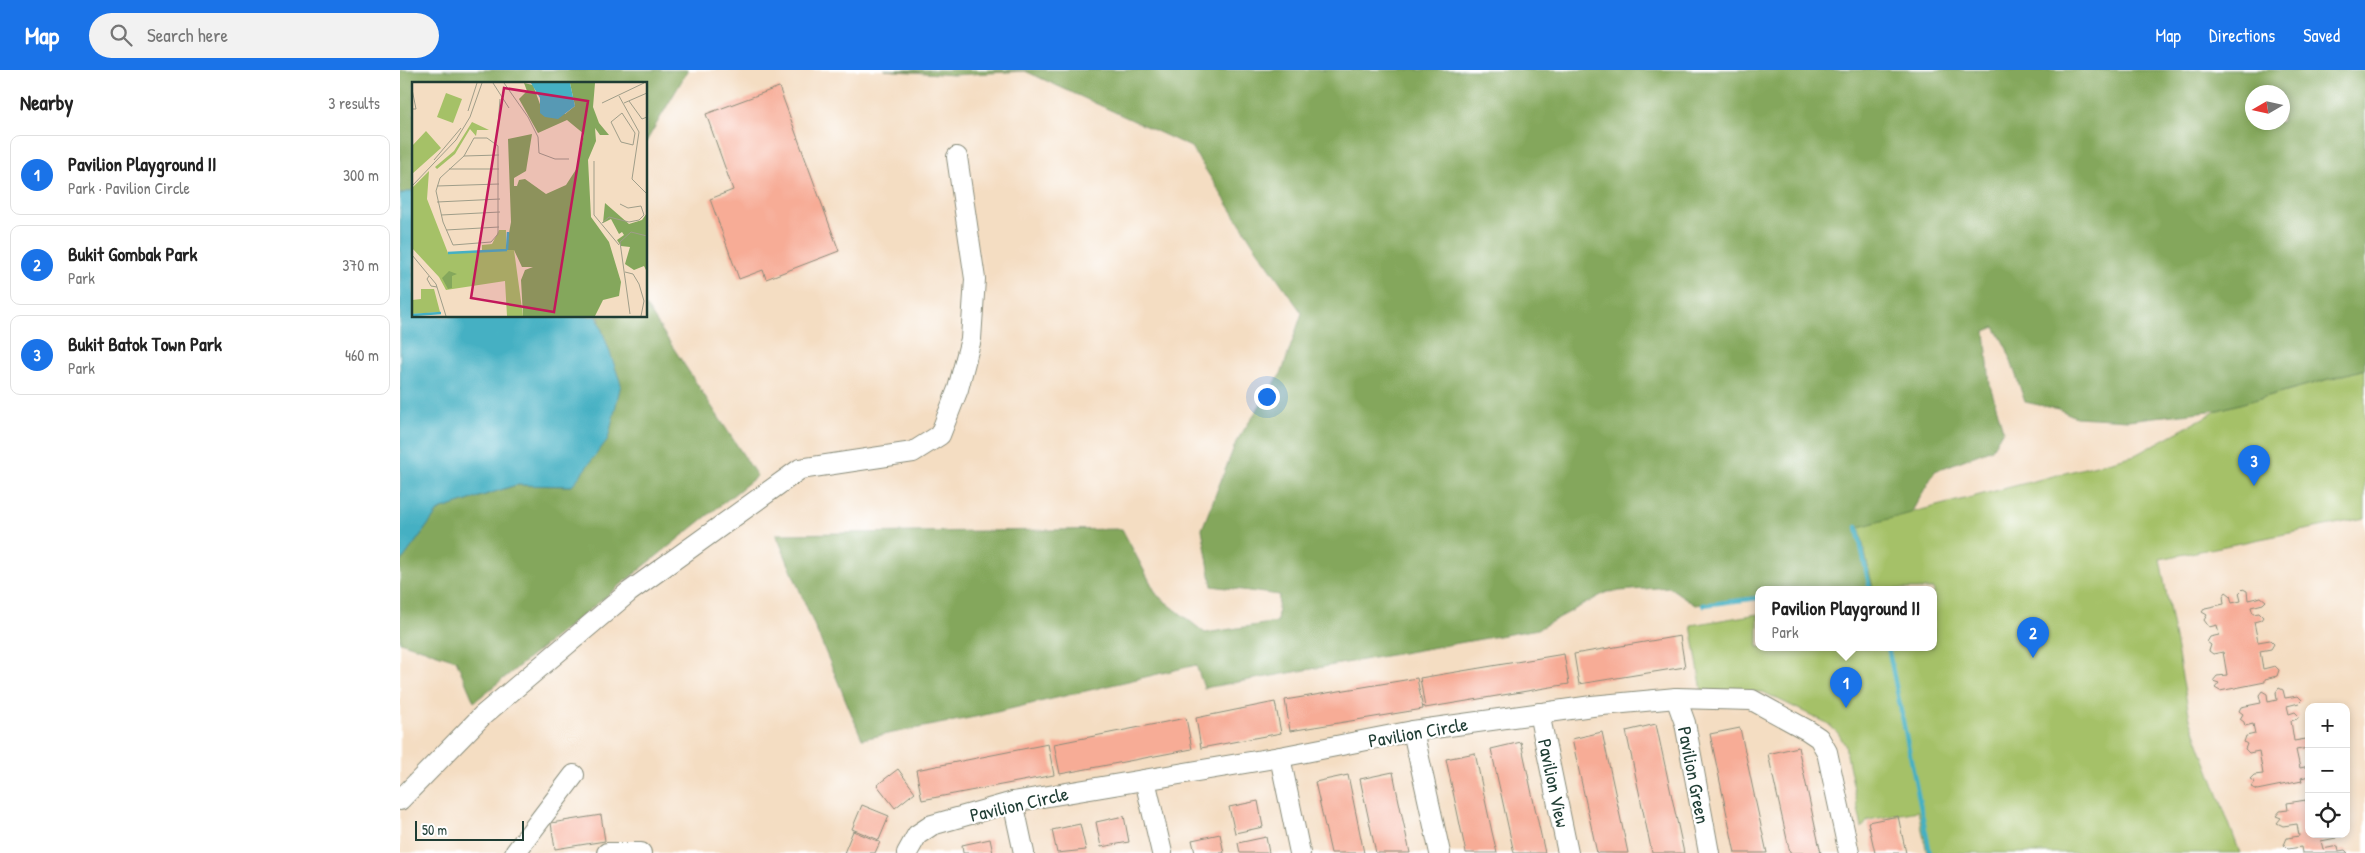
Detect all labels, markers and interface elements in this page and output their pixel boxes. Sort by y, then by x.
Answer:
search box [89,13,439,58]
text: Map [25,19,59,51]
icon: search [107,21,135,49]
text: Search here [147,22,228,48]
text: Map [2156,23,2181,48]
text: Directions [2209,23,2275,48]
text: Saved [2303,23,2340,48]
inset map [412,82,648,318]
north arrow [2245,85,2290,130]
text: Nearby [20,88,73,117]
text: 3 results [328,92,380,114]
text: Pavilion Playground II [68,151,216,177]
text: 1 [34,164,40,186]
text: 300 m [343,164,379,186]
text: Park · Pavilion Circle [68,177,190,199]
text: Bukit Gombak Park [68,241,197,267]
text: 2 [33,254,41,276]
text: 370 m [342,254,379,276]
text: Park [68,267,95,289]
text: Bukit Batok Town Park [68,331,222,357]
text: 3 [33,344,41,366]
text: 460 m [345,344,379,366]
text: Park [68,357,95,379]
your location [1254,384,1280,410]
pin: 3 [2238,445,2270,486]
popup [1755,586,1937,651]
text: Pavilion Playground II [1772,595,1920,621]
pin: 2 [2017,617,2049,658]
text: Park [1772,621,1799,643]
pin: 1 [1830,667,1862,708]
map controls [2305,703,2350,838]
button: + [2305,703,2350,748]
street label: Pavilion Circle [1366,710,1470,754]
street label: Pavilion Green [1672,724,1716,826]
street label: Pavilion View [1532,736,1576,830]
button: − [2305,748,2350,793]
street label: Pavilion Circle [967,780,1071,828]
button: locate [2305,793,2350,838]
scale bar [415,818,524,841]
text: 50 m [422,820,447,839]

